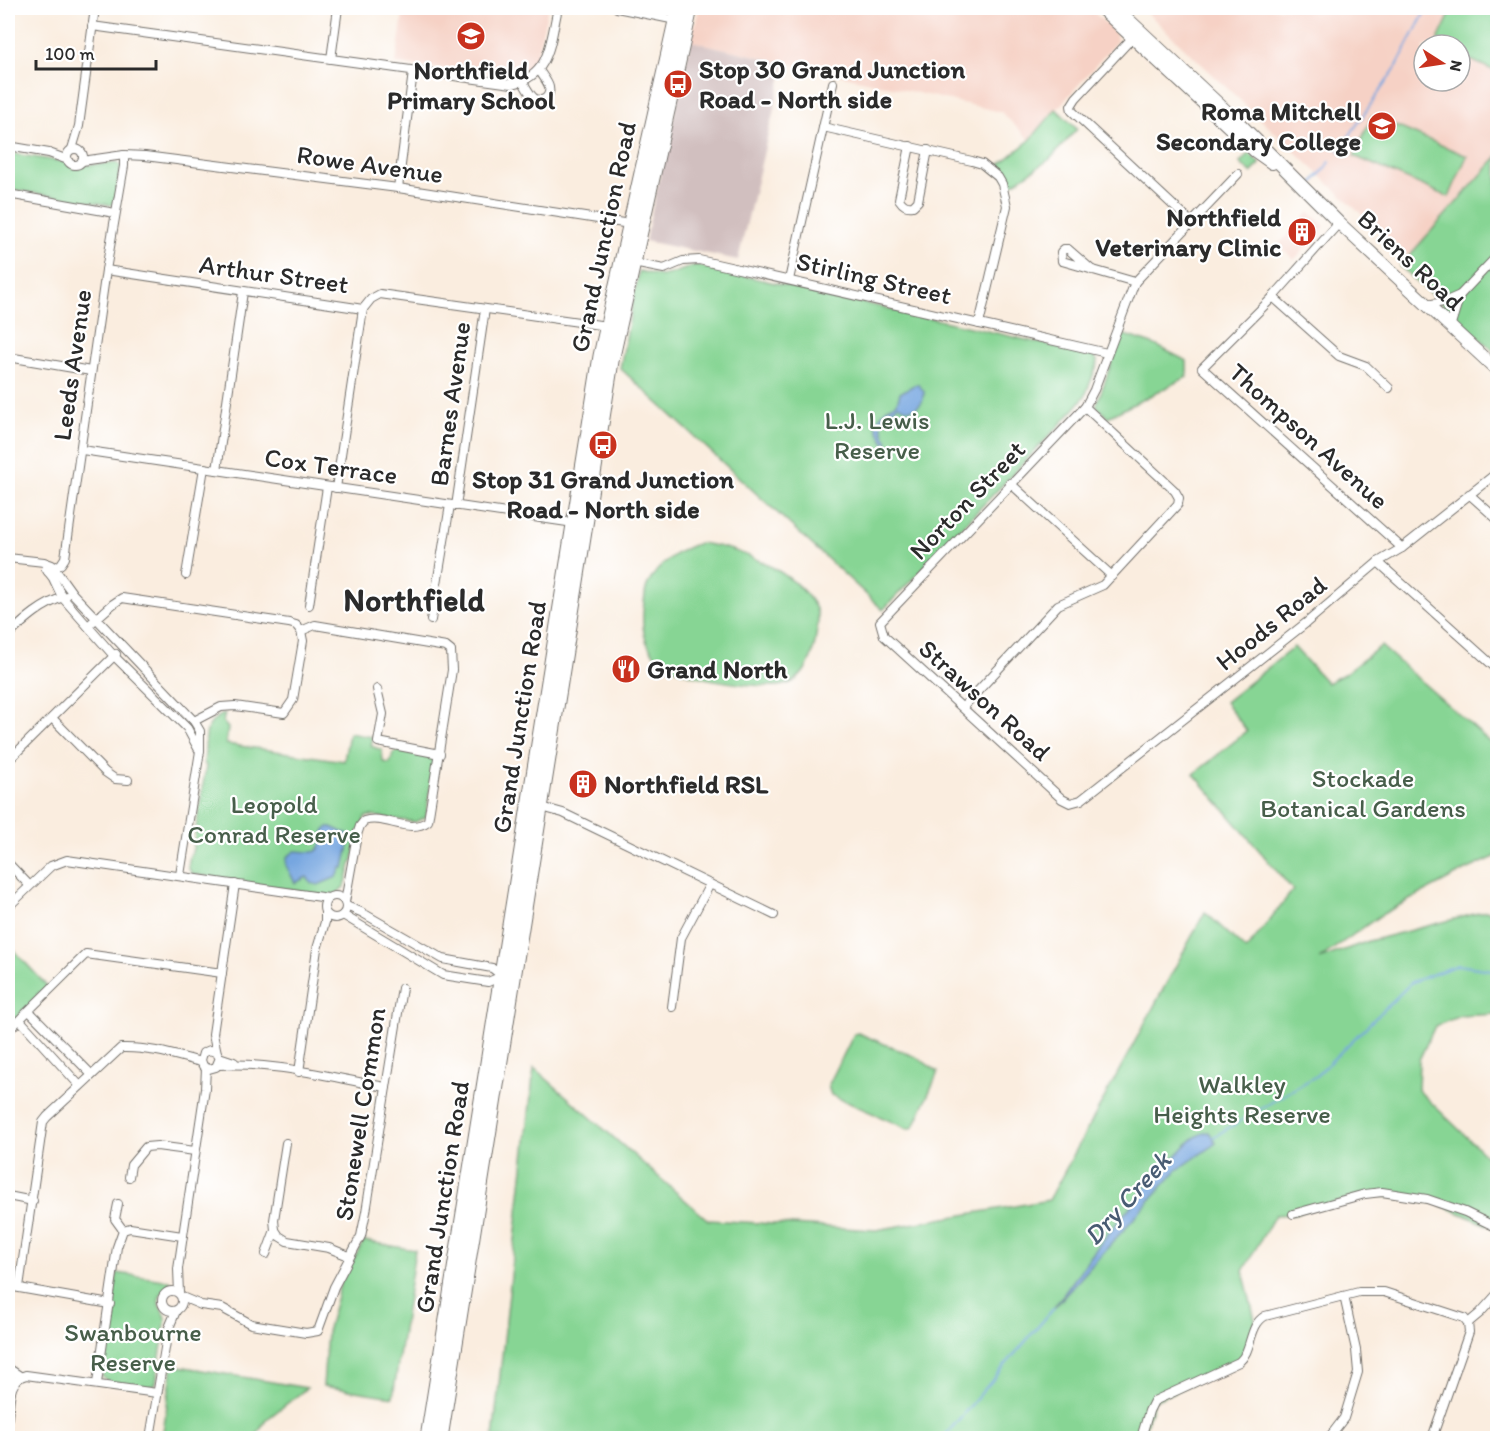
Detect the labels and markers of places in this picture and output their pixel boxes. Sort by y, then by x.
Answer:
school or university icon: Northfield Primary School [455,20,487,52]
place label: Stop 30 Grand Junction Road - North side [699,53,965,115]
place label: Northfield Primary School [387,54,556,116]
bus stop icon: Stop 30 Grand Junction Road - North side [662,68,694,100]
place label: Roma Mitchell Secondary College [1156,95,1362,157]
school or university icon: Roma Mitchell Secondary College [1366,110,1398,142]
place label: Northfield Veterinary Clinic [1095,201,1282,263]
building icon: Northfield Veterinary Clinic [1286,216,1318,248]
bus stop icon: Stop 31 Grand Junction Road - North side [587,429,619,461]
place label: Stop 31 Grand Junction Road - North side [472,463,734,525]
restaurant icon: Grand North [610,653,642,685]
place label: Grand North [647,653,787,685]
building icon: Northfield RSL [567,768,599,800]
place label: Northfield RSL [604,768,769,800]

